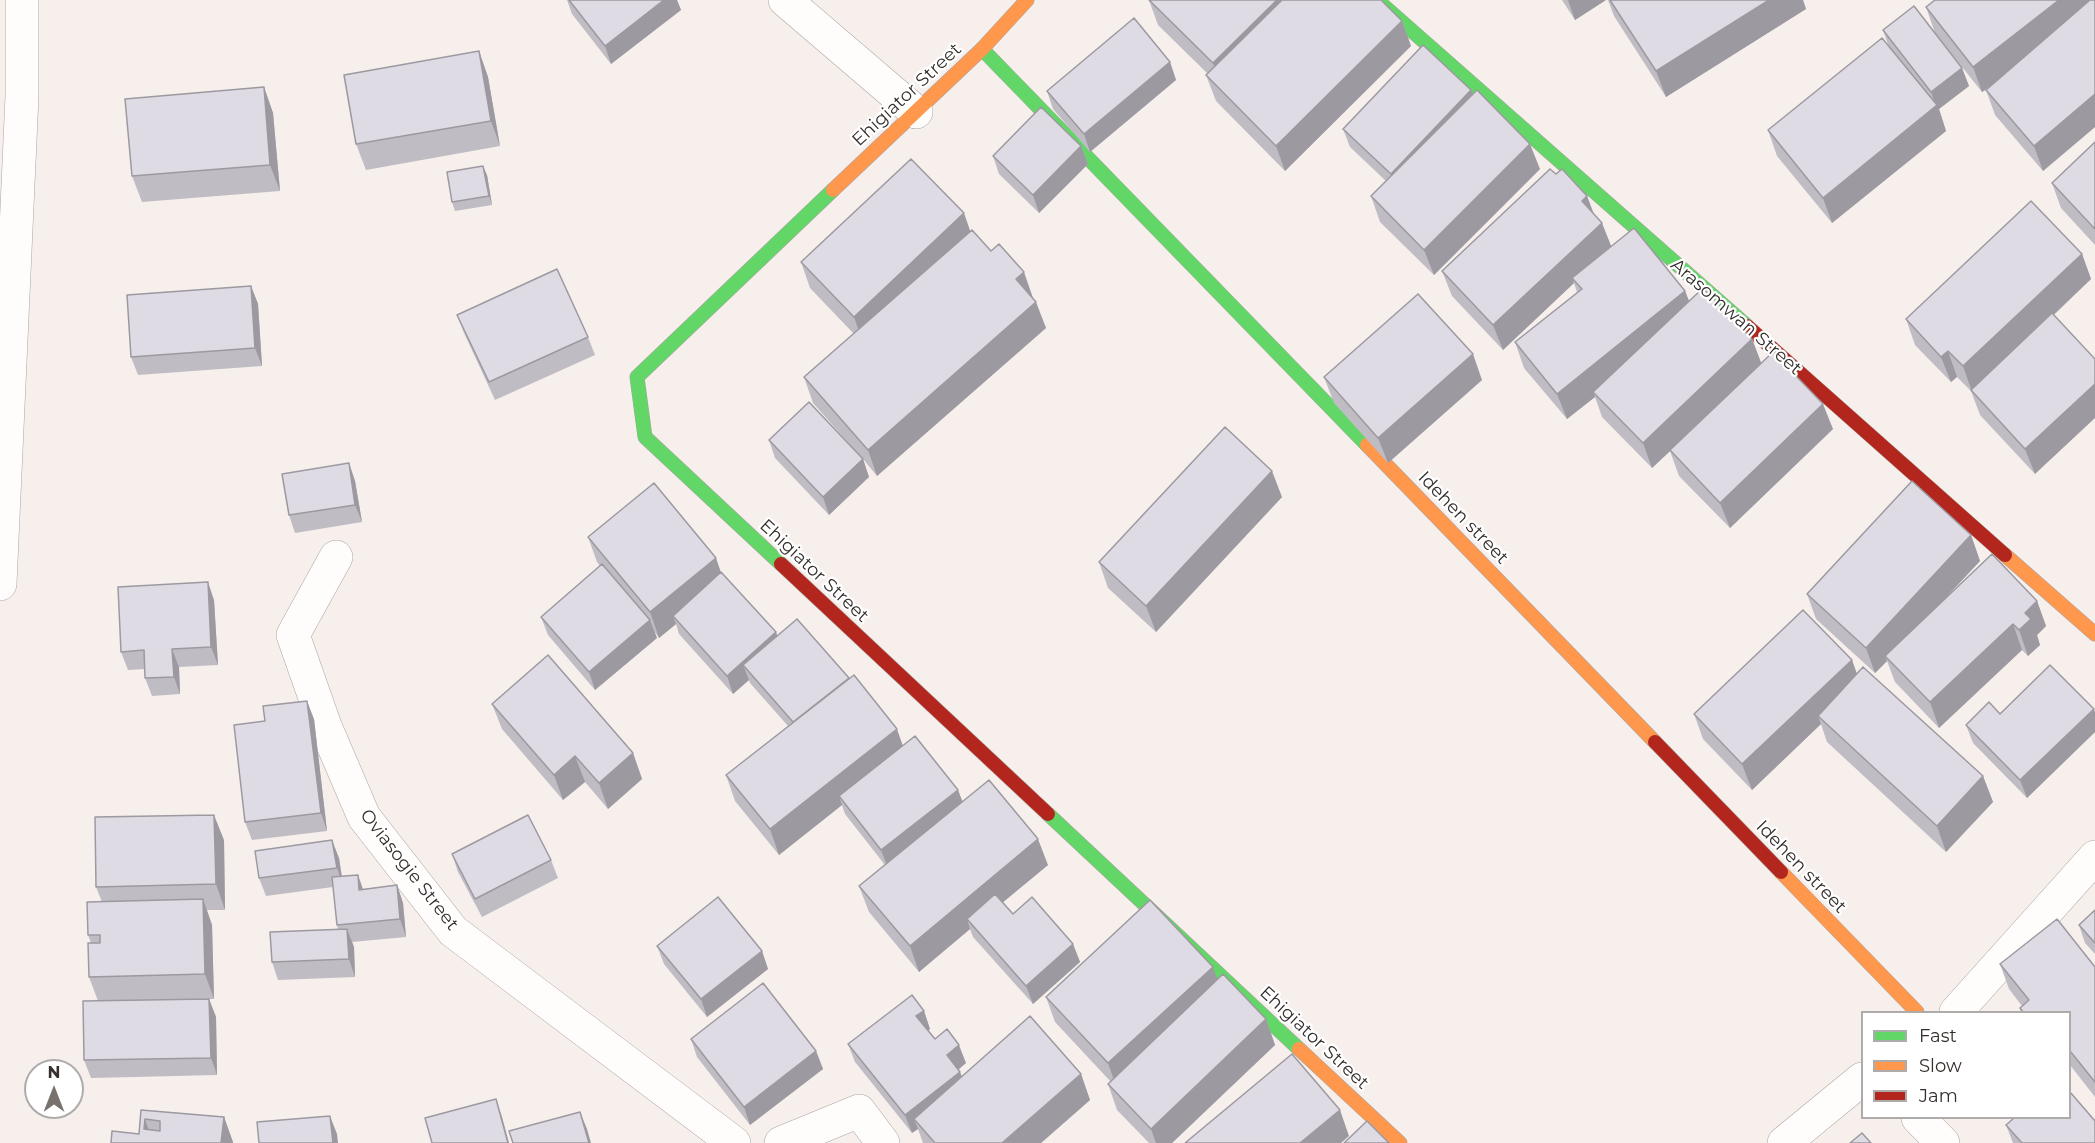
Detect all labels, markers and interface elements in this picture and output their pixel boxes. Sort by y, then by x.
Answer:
street label: Ehigiator Street [848,39,966,151]
street label: Arasomwan Street [1666,254,1806,380]
street label: Idehen street [1413,467,1513,569]
street label: Ehigiator Street [755,515,873,627]
street label: Oviasogie Street [355,805,463,935]
street label: Idehen street [1751,816,1851,918]
street label: Ehigiator Street [1255,982,1373,1094]
legend [1861,1011,2071,1119]
text: Fast [1919,1025,1957,1047]
text: Slow [1919,1055,1962,1077]
north arrow [24,1059,84,1119]
text: N [48,1063,60,1082]
text: Jam [1919,1085,1958,1107]

